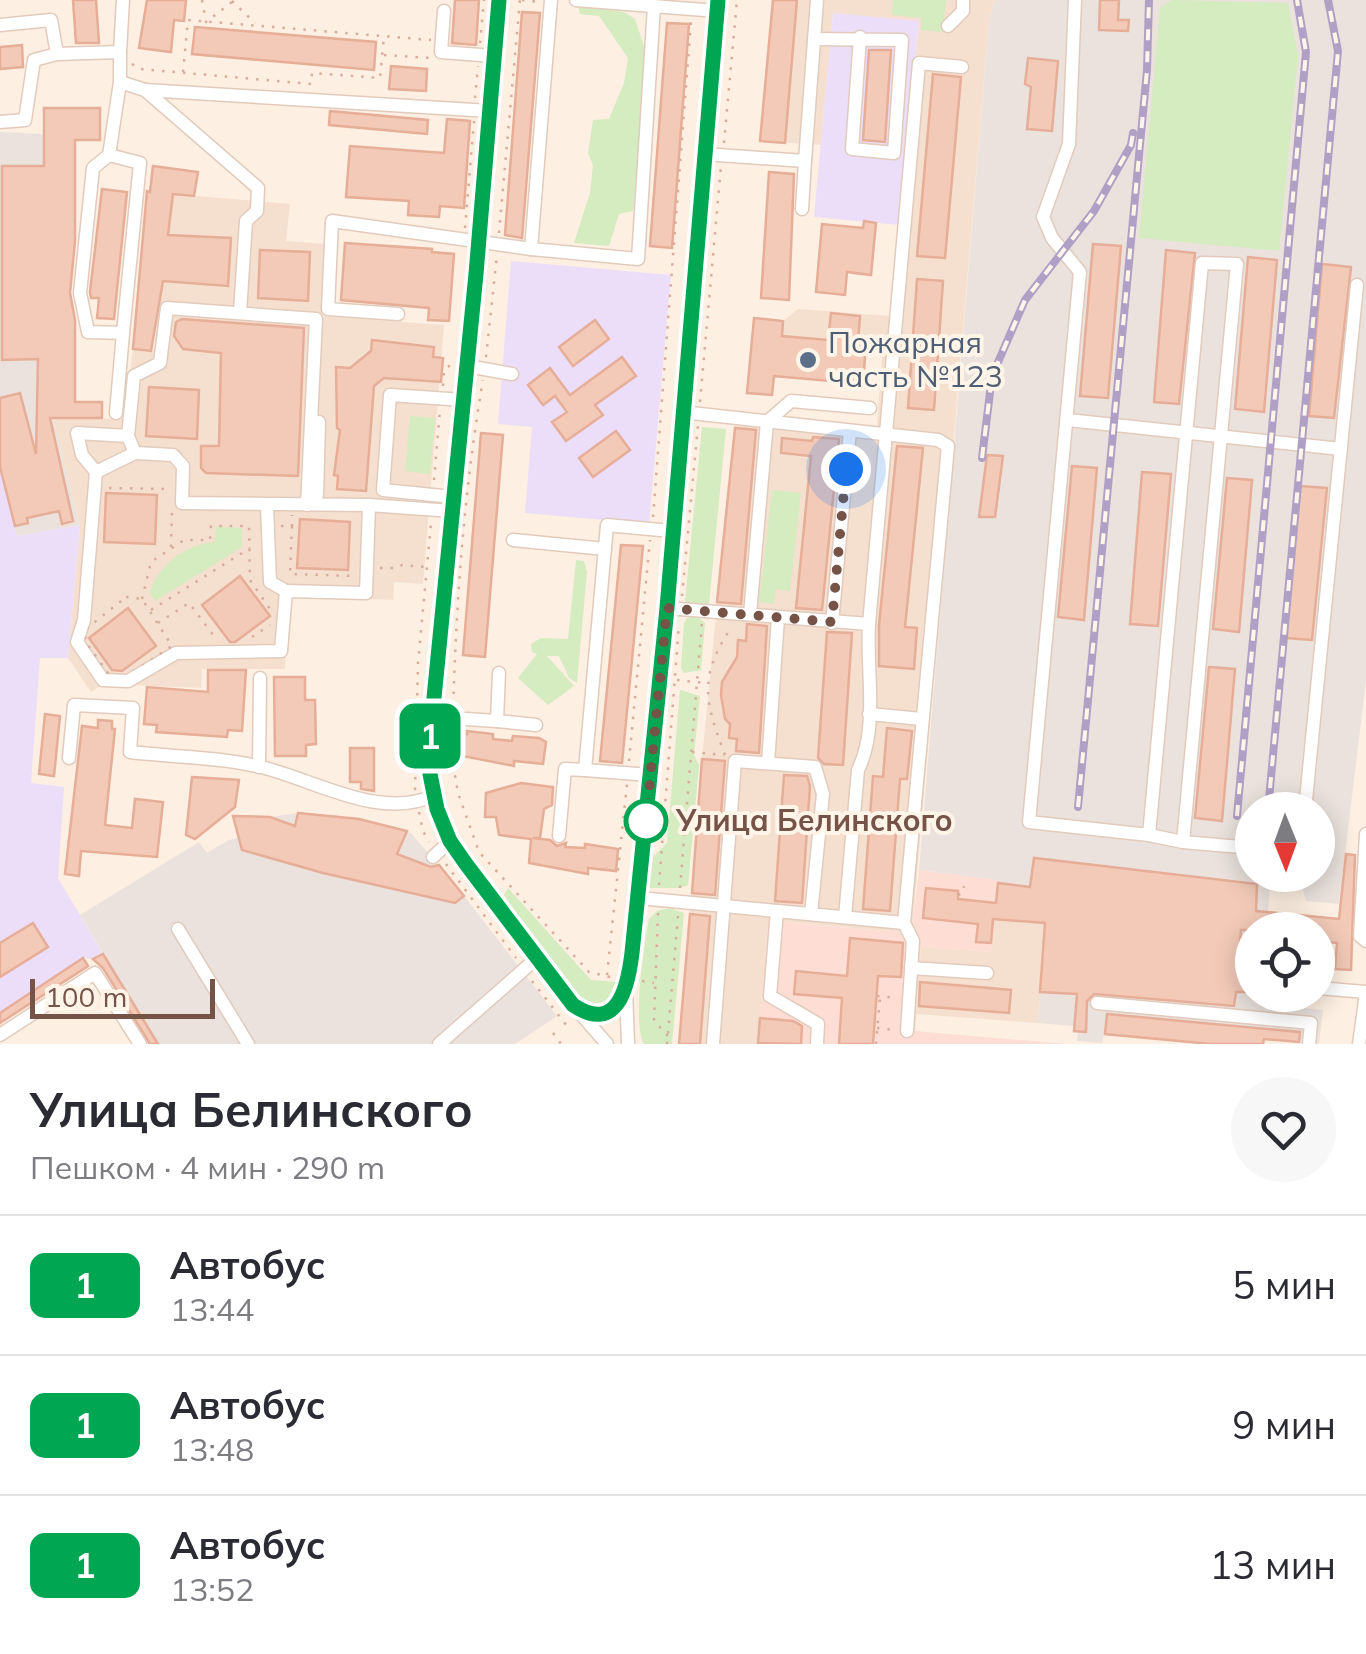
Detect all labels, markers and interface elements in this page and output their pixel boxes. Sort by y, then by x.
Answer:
place label: Пожарная часть №123 [828,323,1003,395]
marker: Пожарная часть №123 [797,349,819,371]
your location [821,444,871,494]
line badge: 1 [398,704,462,768]
text: 1 [419,714,441,758]
north arrow [1235,792,1335,892]
map controls [1235,792,1335,1012]
marker: Улица Белинского [625,800,667,842]
place label: Улица Белинского [675,801,953,839]
button: locate [1235,912,1335,1012]
scale bar [30,974,215,1018]
text: 100 m [45,979,127,1014]
button: heart [1231,1077,1336,1182]
text: Улица Белинского [30,1079,473,1139]
text: Пешком · 4 мин · 290 m [30,1147,385,1187]
text: Автобус [170,1241,325,1289]
text: 5 мин [1232,1261,1336,1309]
text: 1 [74,1263,96,1307]
text: 13:44 [170,1289,254,1329]
text: Автобус [170,1381,325,1429]
text: 9 мин [1232,1401,1336,1449]
text: 1 [74,1403,96,1447]
text: 13:48 [170,1429,254,1469]
text: Автобус [170,1521,325,1569]
text: 13 мин [1210,1541,1336,1589]
text: 1 [74,1543,96,1587]
text: 13:52 [170,1569,254,1609]

